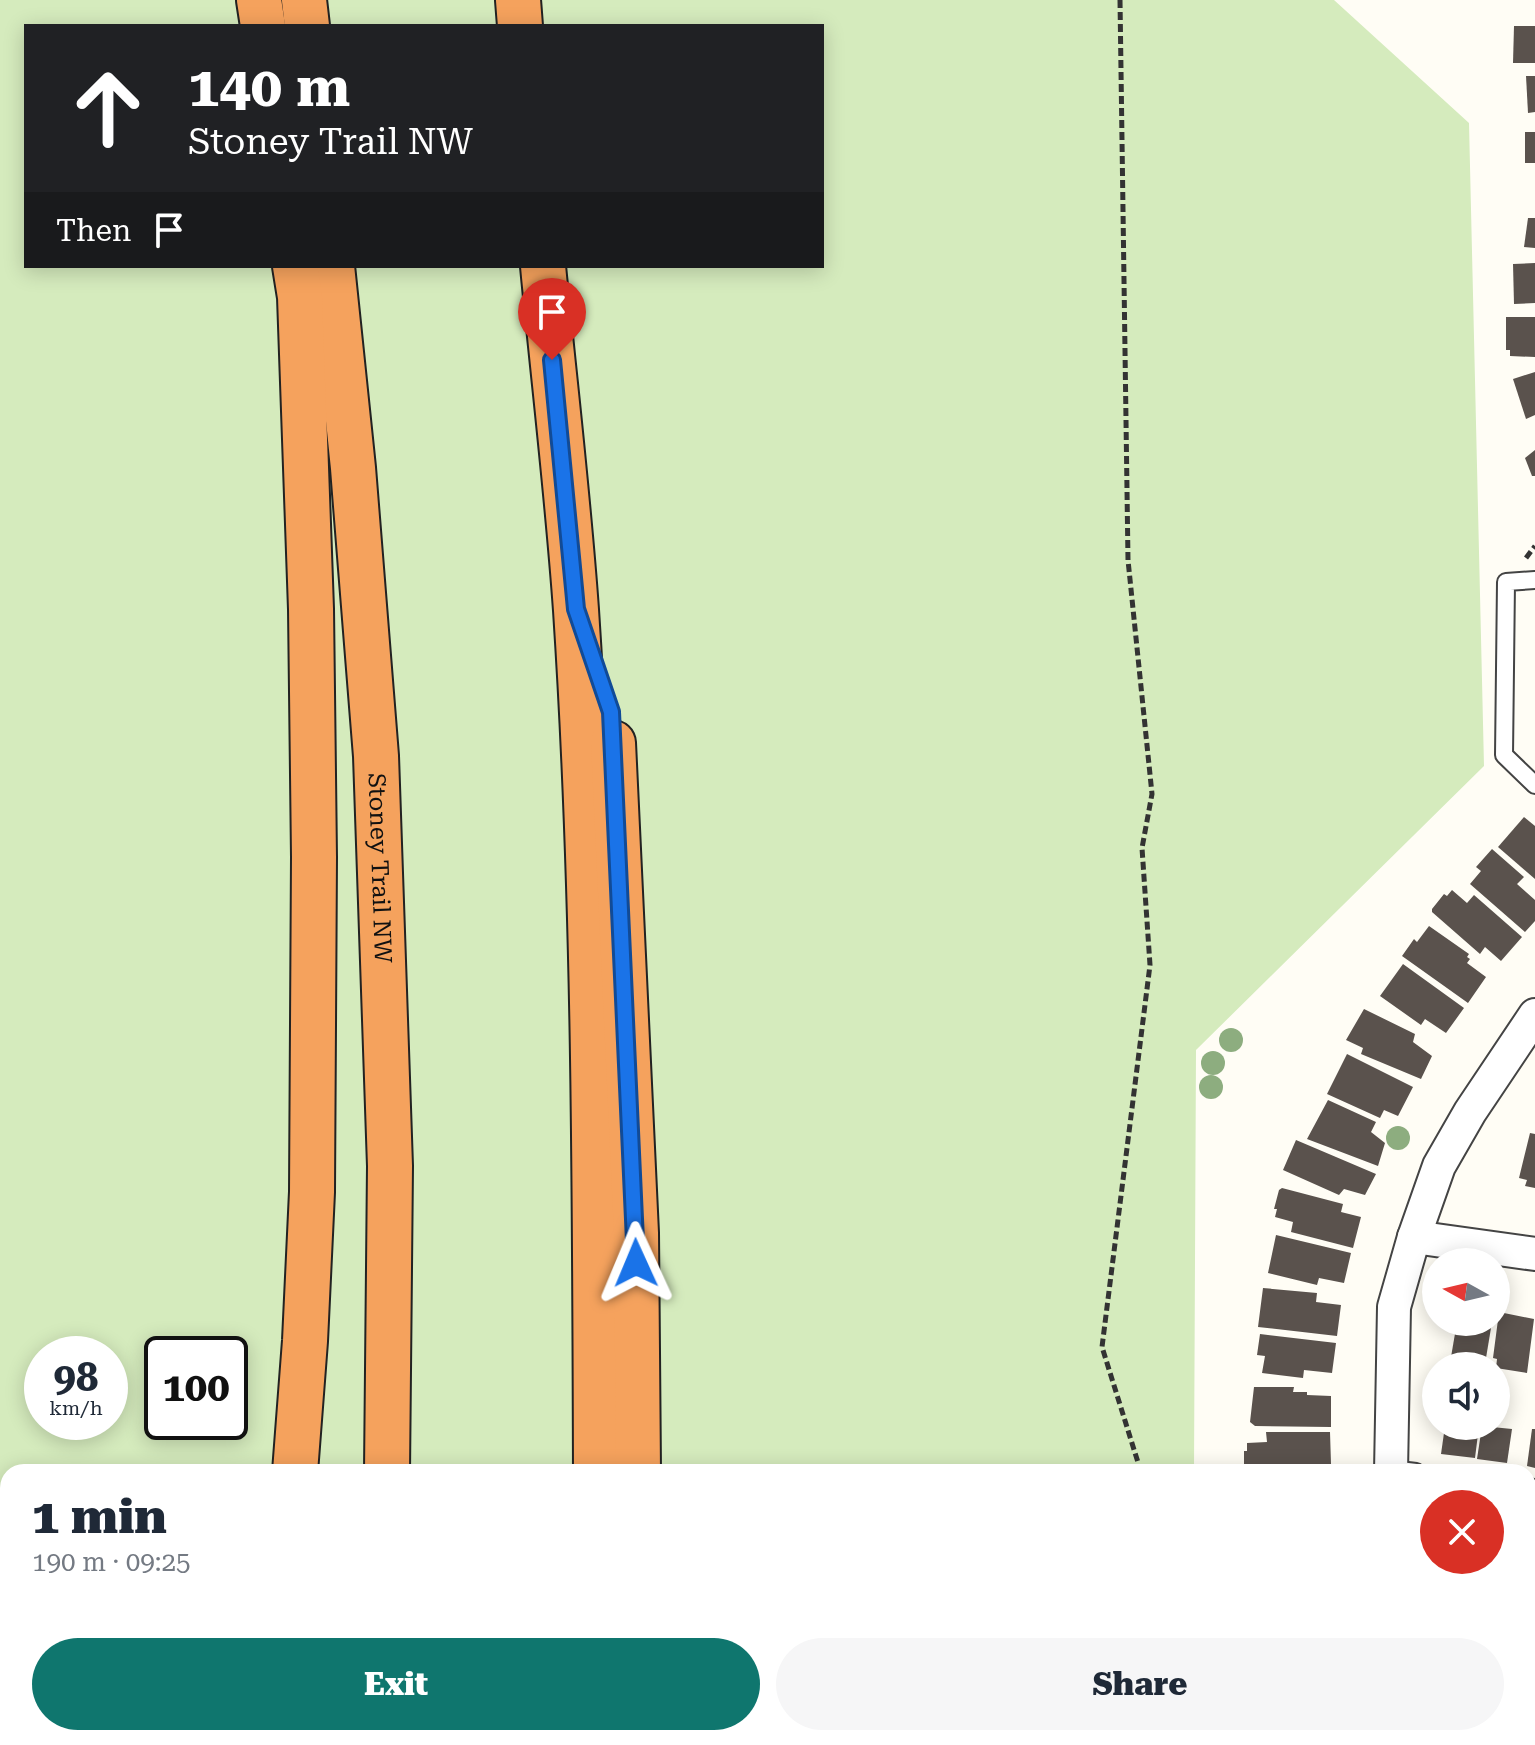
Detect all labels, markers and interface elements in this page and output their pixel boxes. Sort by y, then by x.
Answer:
text: 140 m [188,54,350,120]
icon: ahead [56,56,160,160]
text: Stoney Trail NW [188,121,473,163]
icon: arrive [147,208,191,252]
text: Then [56,213,131,248]
pin [518,278,586,360]
icon: arrive [530,290,574,334]
street label: Stoney Trail NW [363,772,397,964]
position arrow [594,1221,678,1305]
north arrow [1422,1248,1510,1336]
map controls [1422,1248,1510,1440]
speed limit sign: 100 [144,1336,248,1440]
button: sound [1422,1352,1510,1440]
text: 98 [54,1354,98,1401]
text: km/h [49,1396,103,1420]
text: 1 min [32,1489,167,1545]
button: close [1420,1490,1504,1574]
text: 190 m · 09:25 [32,1547,191,1577]
button: Exit [32,1638,760,1730]
button: Share [776,1638,1504,1730]

